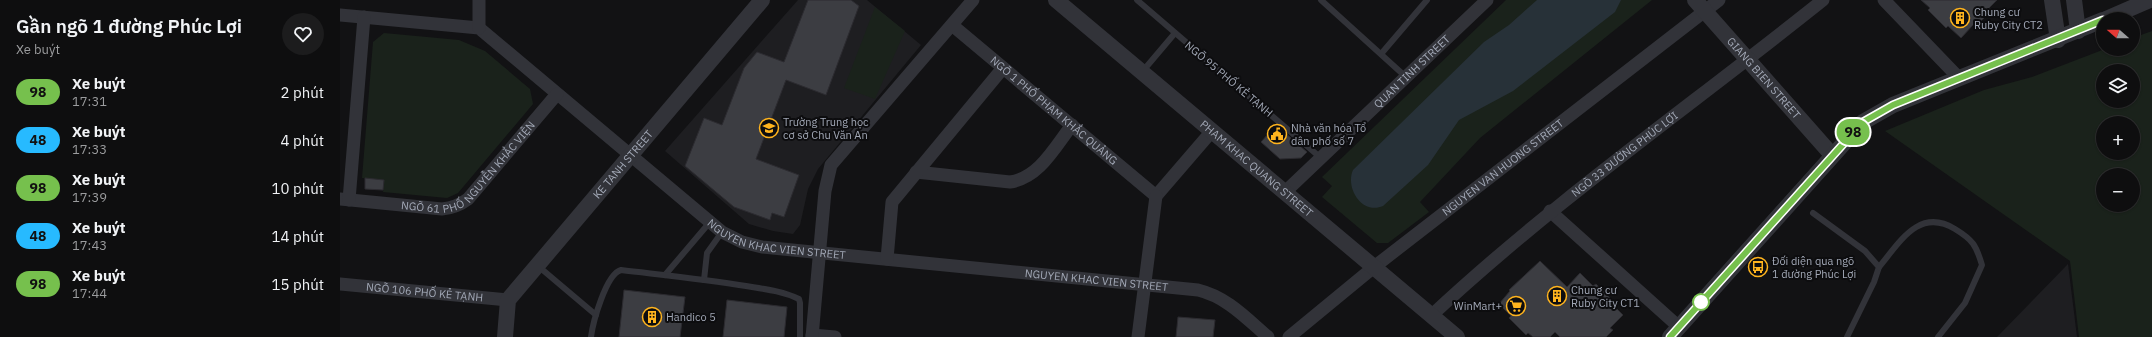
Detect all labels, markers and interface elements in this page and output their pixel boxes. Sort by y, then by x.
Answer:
place label: Chung cư Ruby City CT2 [1974,5,2043,32]
building icon: Chung cư Ruby City CT2 [1949,7,1971,29]
north arrow [2096,12,2140,56]
map controls [2096,12,2140,212]
button: heart [282,13,324,55]
text: Gần ngõ 1 đường Phúc Lợi [16,14,242,38]
street label: QUAN TINH STREET [1371,31,1453,111]
street label: GIANG BIEN STREET [1724,34,1804,122]
street label: NGÕ 95 PHỐ KẺ TẠNH [1182,37,1277,120]
text: Xe buýt [16,41,60,58]
street label: NGÕ 1 PHỐ PHẠM KHẮC QUẢNG [987,53,1120,168]
button: layers [2096,64,2140,108]
text: Xe buýt [72,74,126,93]
text: 98 [30,83,46,101]
text: 2 phút [280,83,324,102]
text: 17:31 [72,93,107,110]
street label: NGÕ 33 ĐƯỜNG PHÚC LỢI [1568,108,1681,200]
place label: Trường Trung học cơ sở Chu Văn An [783,115,869,142]
street label: NGUYEN VAN HUONG STREET [1439,116,1567,219]
button: + [2096,116,2140,160]
school or university icon: Trường Trung học cơ sở Chu Văn An [758,117,780,139]
street label: PHAM KHAC QUANG STREET [1197,117,1316,220]
street label: NGÕ 61 PHỐ NGUYỄN KHẮC VIỆN [400,118,538,216]
line badge: 98 [1835,119,1871,145]
place label: Nhà văn hóa Tổ dân phố số 7 [1291,121,1366,148]
text: Xe buýt [72,122,126,141]
public building icon: Nhà văn hóa Tổ dân phố số 7 [1266,123,1288,145]
text: 98 [1845,123,1861,141]
street label: KE TANH STREET [590,127,656,201]
text: 48 [30,131,46,149]
text: 4 phút [280,131,324,150]
text: 17:33 [72,141,107,158]
button: − [2096,168,2140,212]
text: Xe buýt [72,170,126,189]
text: 98 [30,179,46,197]
text: 10 phút [271,179,324,198]
text: 17:39 [72,189,107,206]
street label: NGUYEN KHAC VIEN STREET [705,216,847,262]
text: Xe buýt [72,218,126,237]
text: 48 [30,227,46,245]
text: 14 phút [271,227,324,246]
text: 17:43 [72,237,107,254]
place label: Đối diện qua ngõ 1 đường Phúc Lợi [1772,254,1856,281]
bus stop icon: Đối diện qua ngõ 1 đường Phúc Lợi [1747,256,1769,278]
text: Xe buýt [72,266,126,285]
street label: NGUYEN KHAC VIEN STREET [1024,266,1170,294]
text: 98 [30,275,46,293]
text: 15 phút [271,275,324,294]
street label: NGÕ 106 PHỐ KẺ TẠNH [366,280,484,305]
place label: Chung cư Ruby City CT1 [1571,283,1640,310]
text: 17:44 [72,285,107,302]
building icon: Chung cư Ruby City CT1 [1546,285,1568,307]
unlabelled marker [1692,293,1710,311]
supermarket icon: WinMart+ [1505,295,1527,317]
place label: WinMart+ [1454,299,1502,313]
building icon: Handico 5 [641,306,663,328]
place label: Handico 5 [666,310,716,324]

